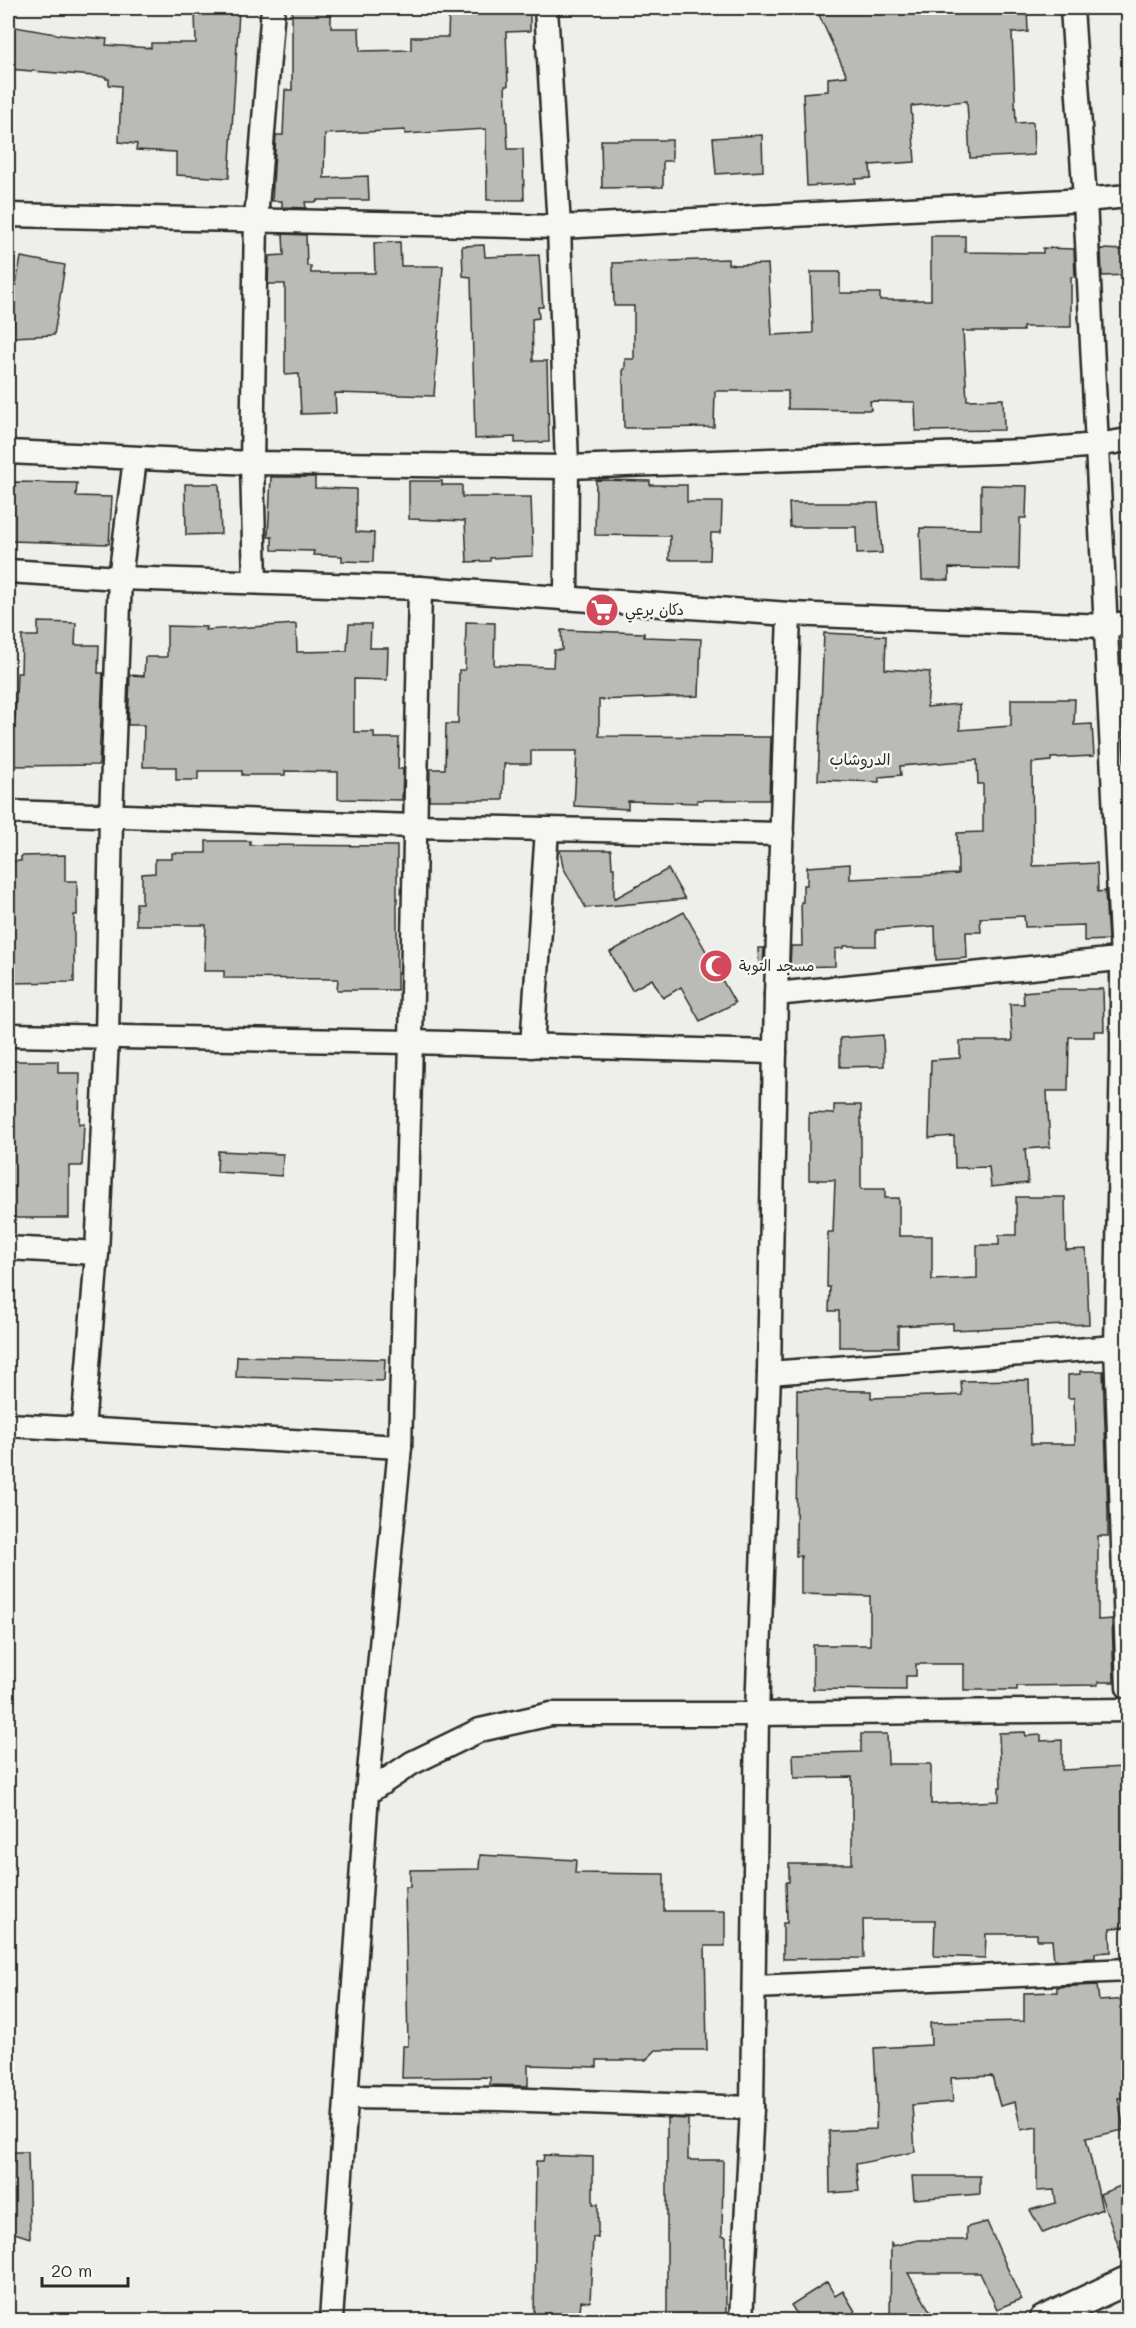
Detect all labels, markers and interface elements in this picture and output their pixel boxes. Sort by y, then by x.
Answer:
supermarket icon: دكان برعي [584,592,620,628]
place label: دكان برعي [625,599,684,623]
district label: الدروشاب [830,748,890,770]
mosque icon: مسجد التوبة [698,948,734,984]
place label: مسجد التوبة [739,955,814,975]
scale bar [42,2250,128,2288]
text: 20 m [51,2258,92,2282]

